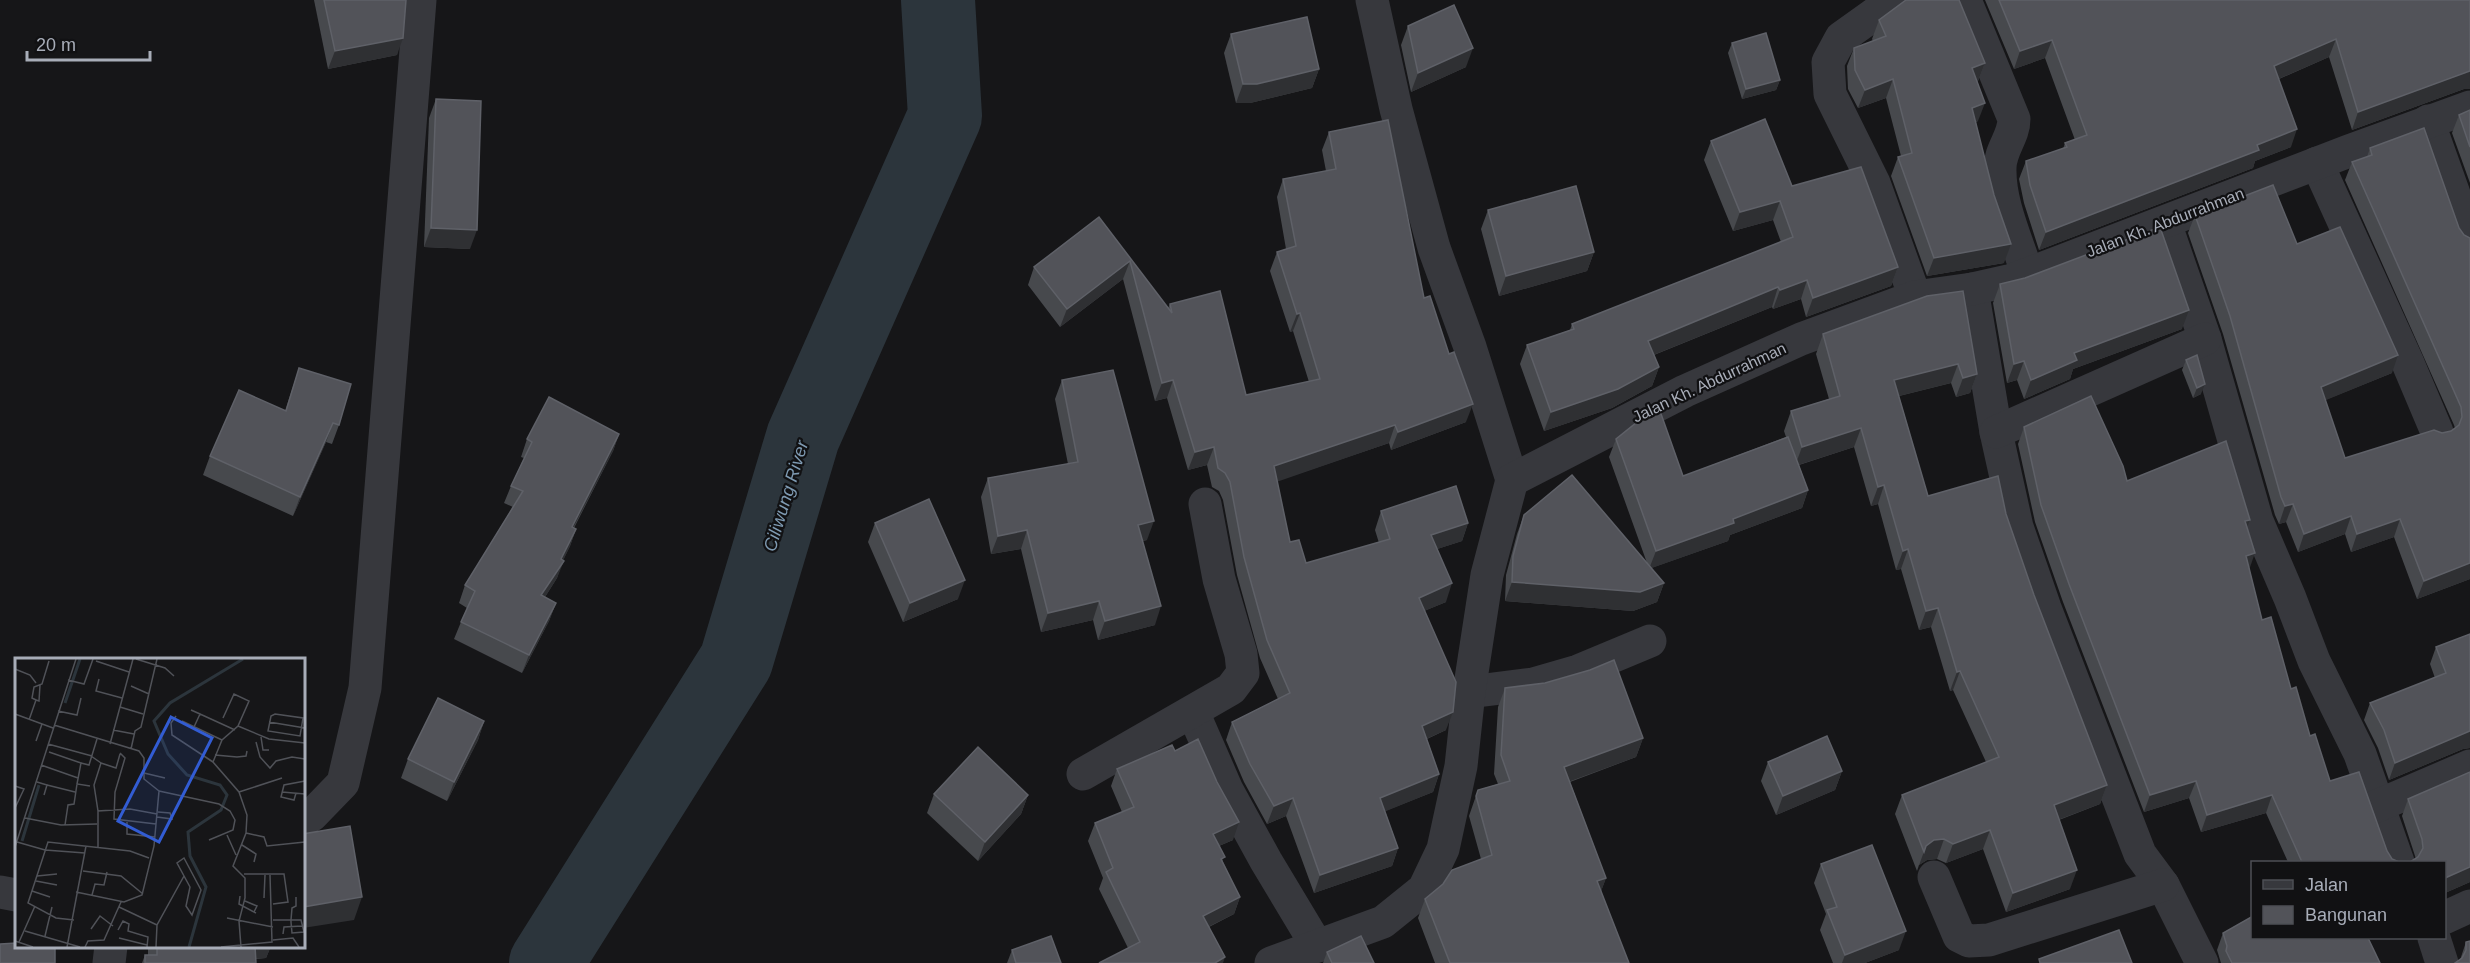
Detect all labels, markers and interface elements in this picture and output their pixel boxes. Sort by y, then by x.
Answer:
scale bar [27,24,150,62]
text: 20 m [36,35,76,55]
street label: Jalan Kh. Abdurrahman [2084,185,2246,260]
street label: Jalan Kh. Abdurrahman [1630,339,1789,425]
water label: Ciliwung River [760,437,813,554]
inset map [15,658,304,948]
legend [2251,861,2446,939]
text: Jalan [2305,875,2348,895]
text: Bangunan [2305,905,2387,925]

